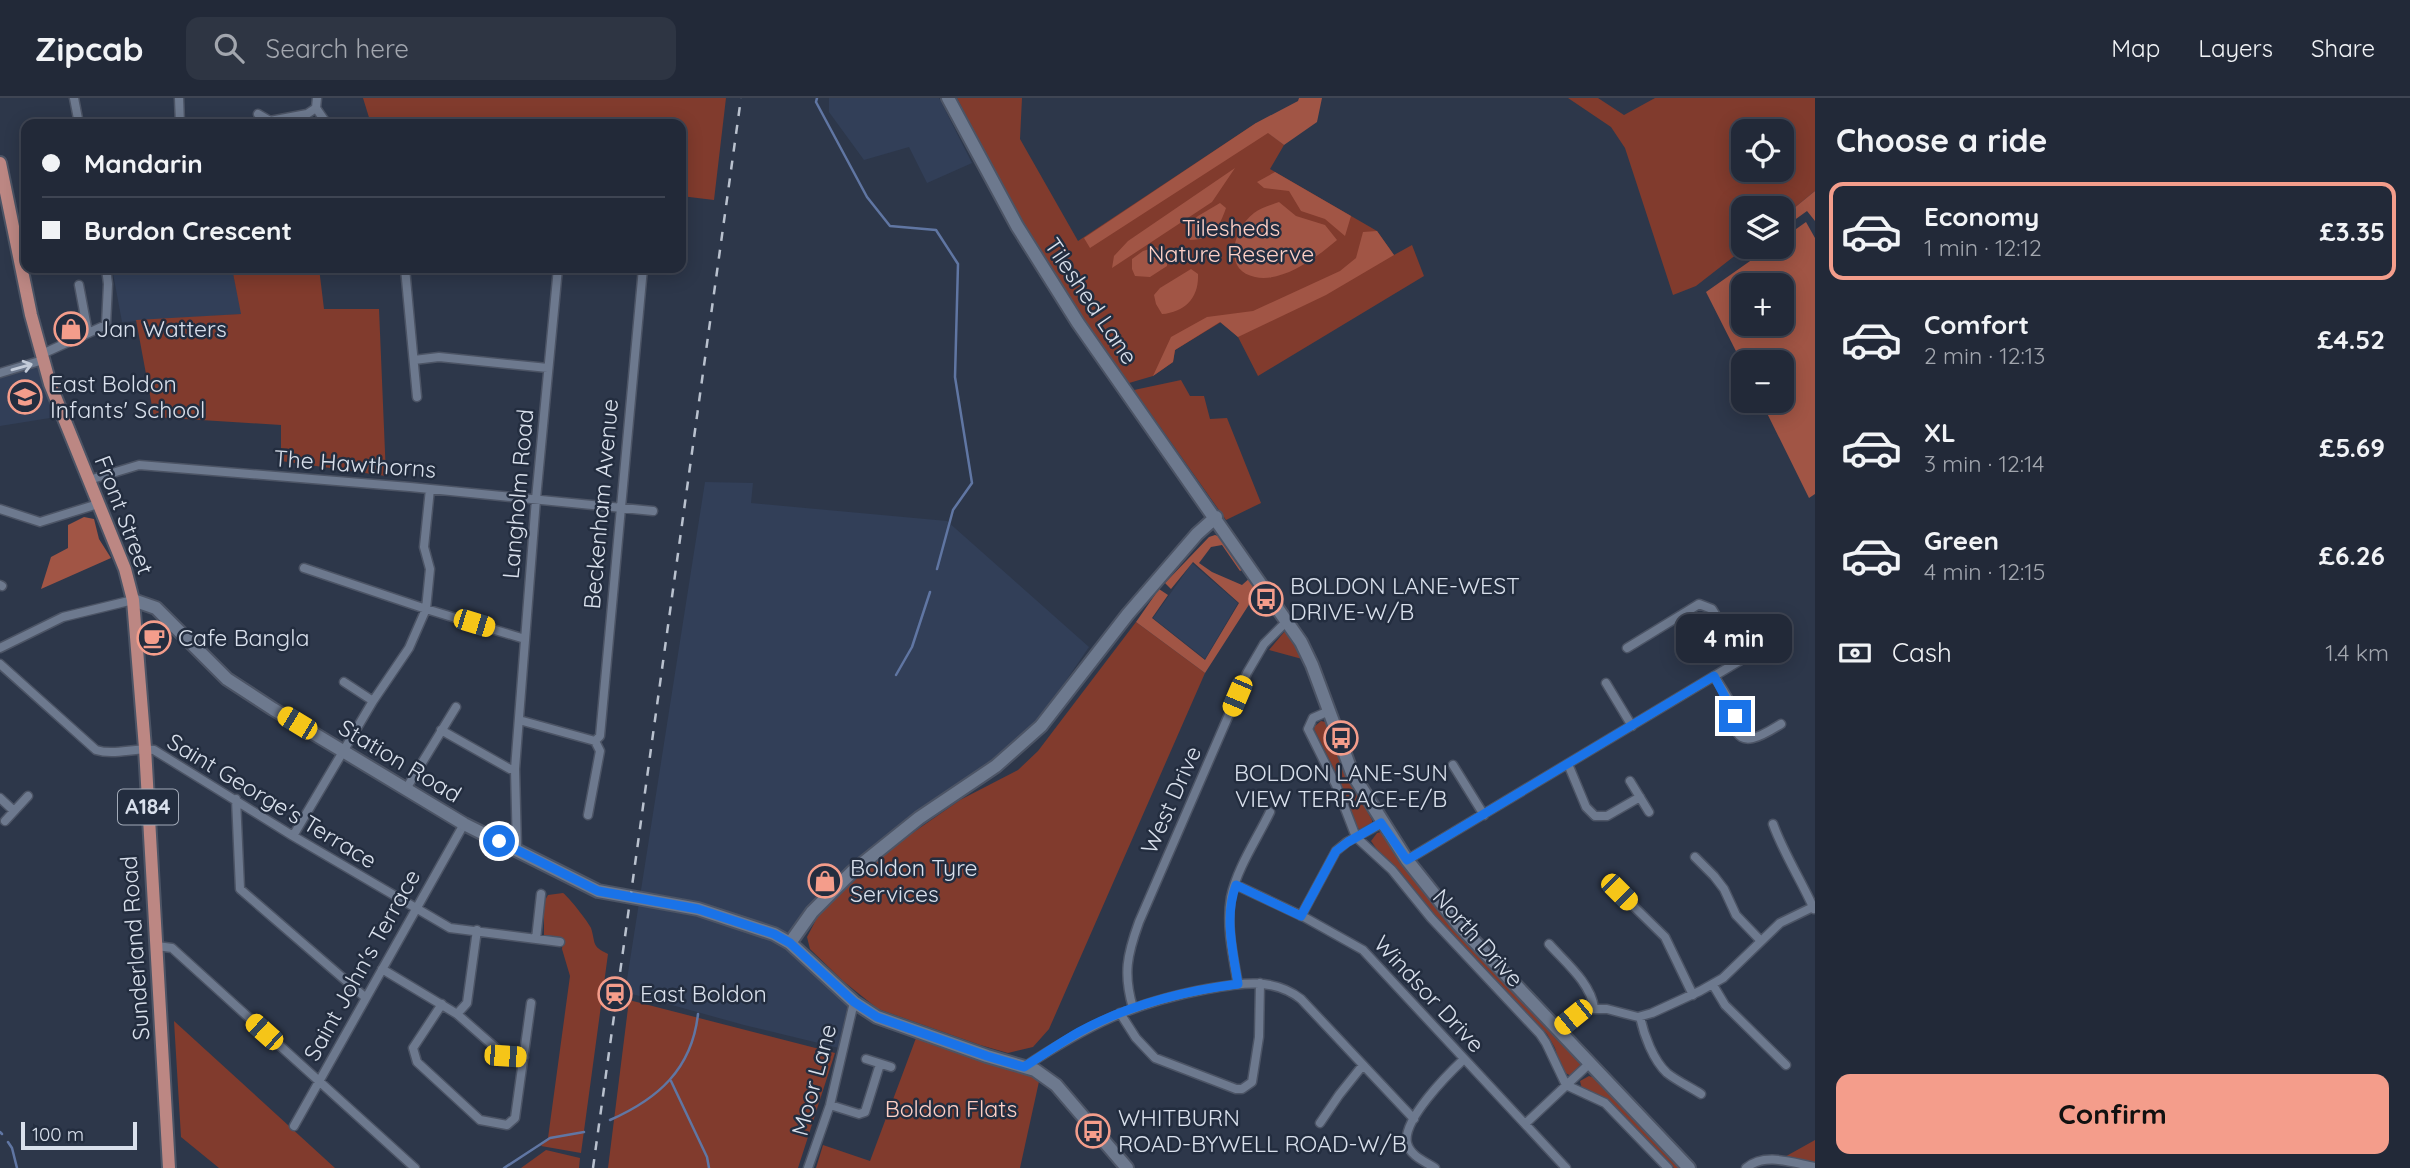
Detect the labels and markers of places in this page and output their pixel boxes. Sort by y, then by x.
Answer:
shop icon: Jan Watters [52,310,90,348]
place label: Jan Watters [96,314,227,343]
place label: East Boldon Infants' School [50,369,205,424]
school or university icon: East Boldon Infants' School [6,378,44,416]
place label: BOLDON LANE-WEST DRIVE-W/B [1290,571,1520,626]
bus stop icon: BOLDON LANE-WEST DRIVE-W/B [1247,580,1285,618]
cafe icon: Cafe Bangla [135,619,173,657]
place label: Cafe Bangla [178,623,309,652]
bus stop icon: BOLDON LANE-SUN VIEW TERRACE-E/B [1322,719,1360,757]
place label: BOLDON LANE-SUN VIEW TERRACE-E/B [1234,758,1448,813]
place label: Boldon Tyre Services [850,853,977,908]
shop icon: Boldon Tyre Services [806,862,844,900]
station icon: East Boldon [596,975,634,1013]
place label: East Boldon [640,979,767,1008]
place label: WHITBURN ROAD-BYWELL ROAD-W/B [1118,1103,1407,1158]
bus stop icon: WHITBURN ROAD-BYWELL ROAD-W/B [1074,1112,1112,1150]

